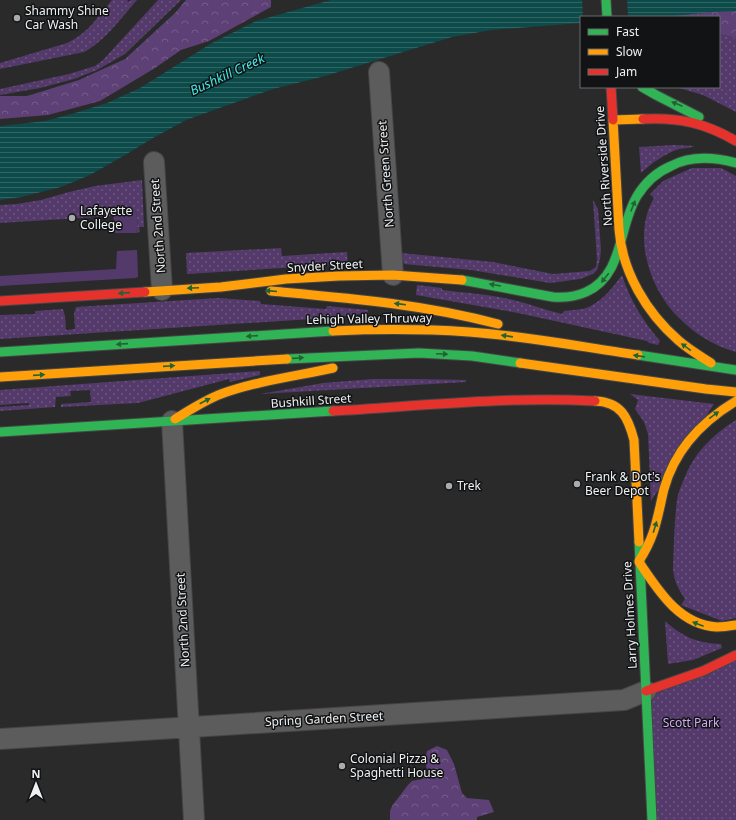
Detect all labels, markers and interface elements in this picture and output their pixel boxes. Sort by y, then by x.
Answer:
place label: Shammy Shine Car Wash [25,2,109,33]
marker: Shammy Shine Car Wash [12,13,22,23]
legend [580,16,720,88]
text: Fast [616,23,640,40]
text: Slow [616,43,643,60]
water label: Bushkill Creek [187,49,268,99]
text: Jam [615,63,637,80]
one-way arrow [670,101,682,107]
street label: North Riverside Drive [591,105,616,227]
street label: North Green Street [373,119,398,228]
street label: North 2nd Street [146,178,169,274]
one-way arrow [630,199,636,211]
place label: Lafayette College [80,202,132,233]
marker: Lafayette College [67,213,77,223]
street label: Snyder Street [287,255,364,276]
one-way arrow [601,273,610,283]
one-way arrow [489,282,501,288]
one-way arrow [187,285,199,292]
one-way arrow [265,288,277,294]
one-way arrow [118,289,130,296]
one-way arrow [394,301,406,307]
street label: Lehigh Valley Thruway [306,309,433,328]
one-way arrow [246,332,258,339]
one-way arrow [501,333,514,339]
one-way arrow [116,340,128,347]
one-way arrow [681,343,691,351]
one-way arrow [436,351,449,357]
one-way arrow [633,353,645,359]
one-way arrow [292,355,304,362]
one-way arrow [163,363,175,370]
one-way arrow [33,371,45,378]
street label: Bushkill Street [270,389,352,412]
one-way arrow [199,398,211,404]
one-way arrow [709,411,719,419]
place label: Frank & Dot's Beer Depot [585,468,660,499]
place label: Trek [457,477,482,494]
marker: Frank & Dot's Beer Depot [572,479,582,489]
marker: Trek [444,481,454,491]
one-way arrow [652,520,658,532]
street label: Larry Holmes Drive [618,560,641,669]
street label: North 2nd Street [172,572,193,668]
one-way arrow [691,620,703,626]
street label: Spring Garden Street [264,707,384,730]
park label: Scott Park [663,714,720,731]
place label: Colonial Pizza & Spaghetti House [350,750,443,781]
marker: Colonial Pizza & Spaghetti House [337,761,347,771]
north arrow [16,764,56,804]
text: N [32,766,40,781]

